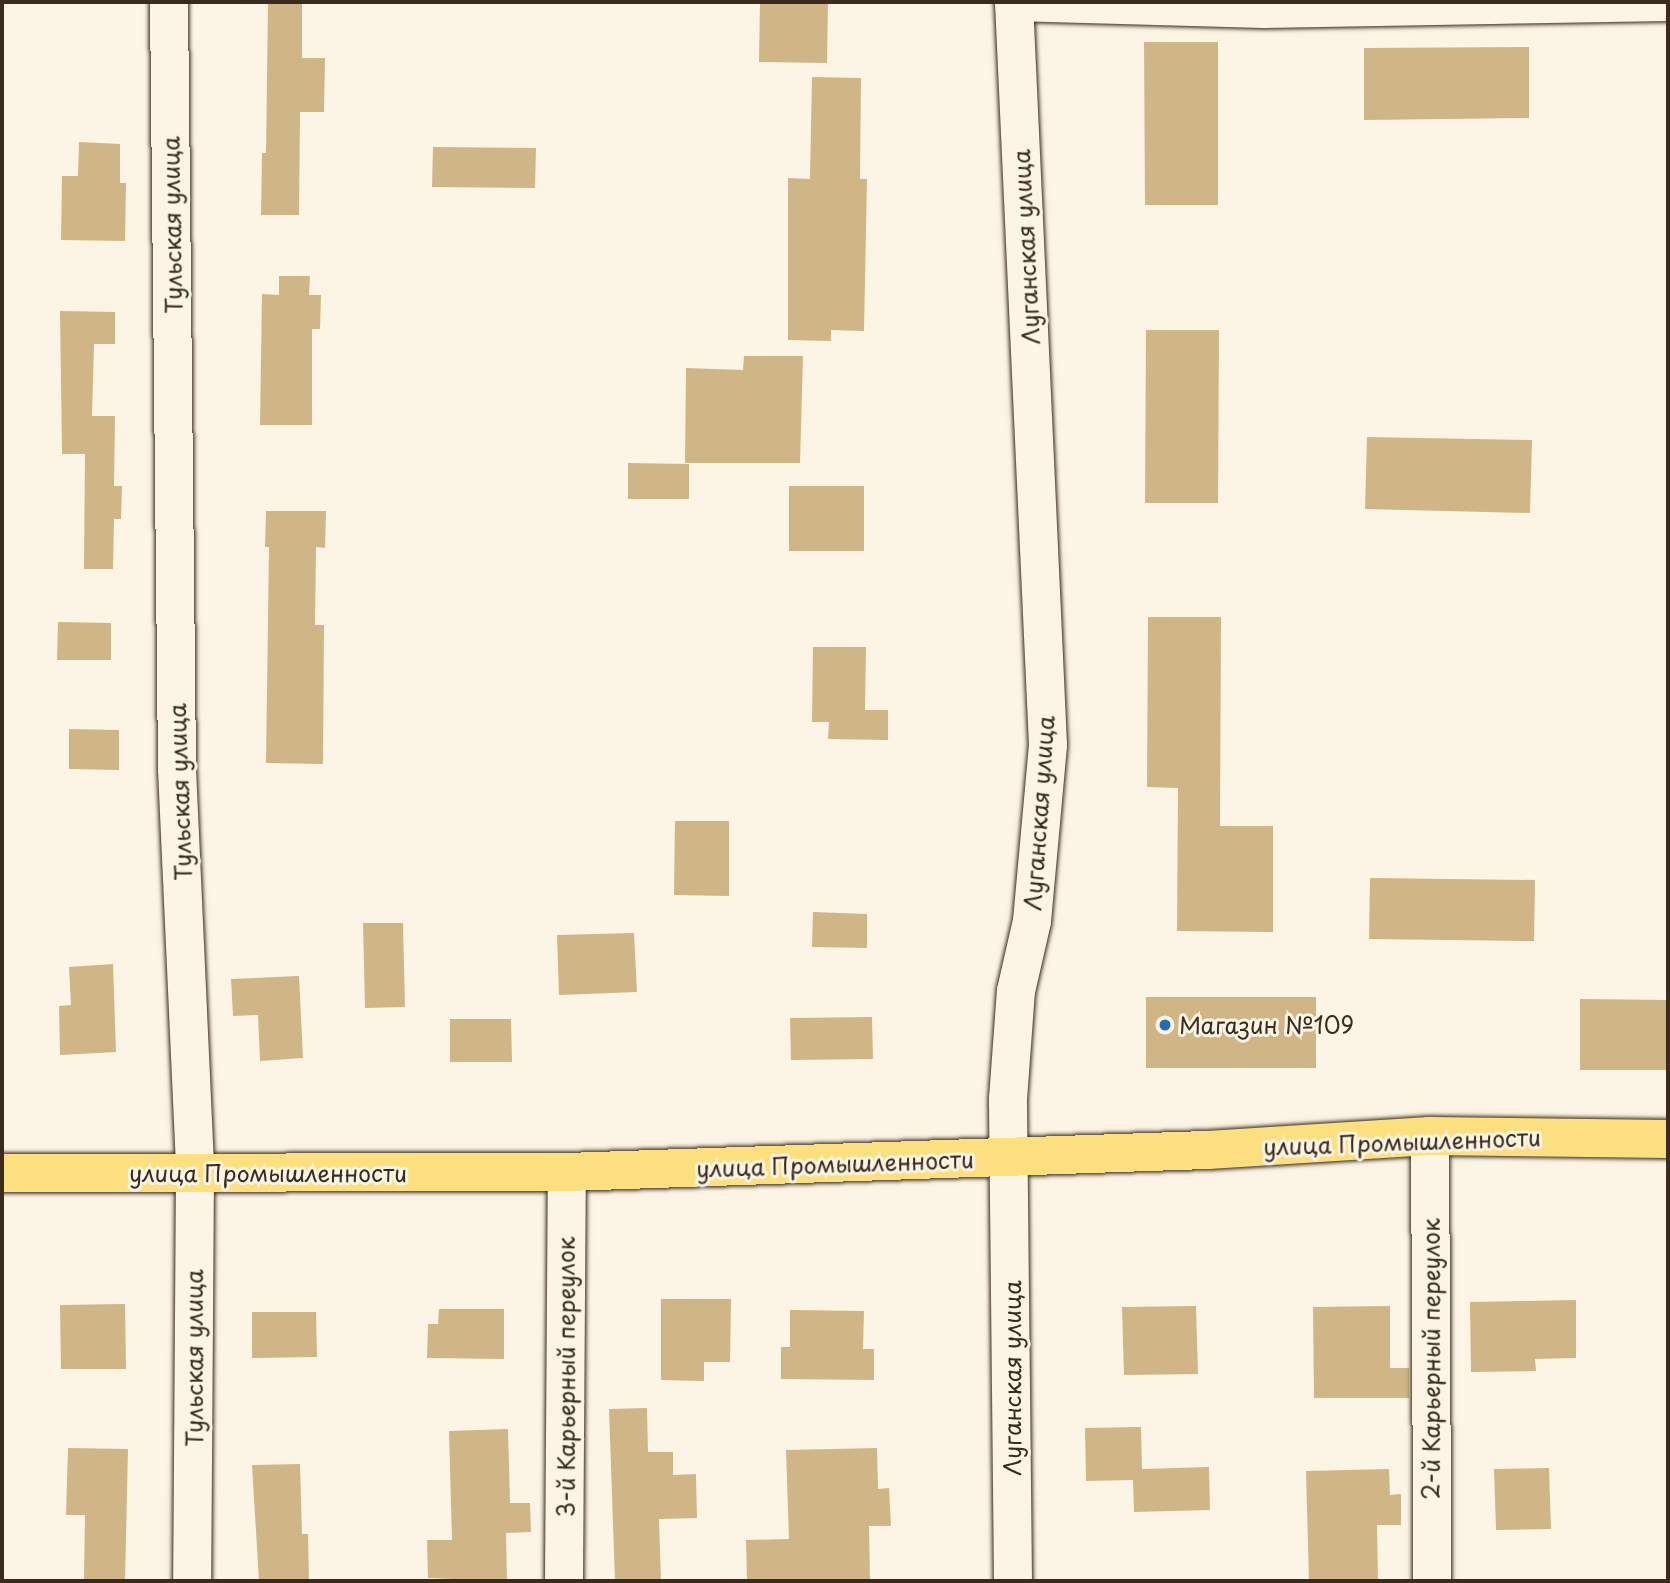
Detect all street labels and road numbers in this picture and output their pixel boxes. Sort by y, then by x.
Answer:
street label: Тульская улица [157,135,187,315]
street label: Луганская улица [1007,148,1045,346]
street label: Тульская улица [163,702,197,882]
street label: Луганская улица [1018,714,1060,912]
street label: улица Промышленности [1262,1123,1542,1161]
street label: улица Промышленности [695,1145,975,1183]
street label: улица Промышленности [129,1159,407,1187]
street label: 2-й Карьерный переулок [1417,1217,1445,1501]
street label: 3-й Карьерный переулок [552,1236,580,1518]
street label: Тульская улица [180,1268,208,1448]
street label: Луганская улица [998,1280,1026,1476]

